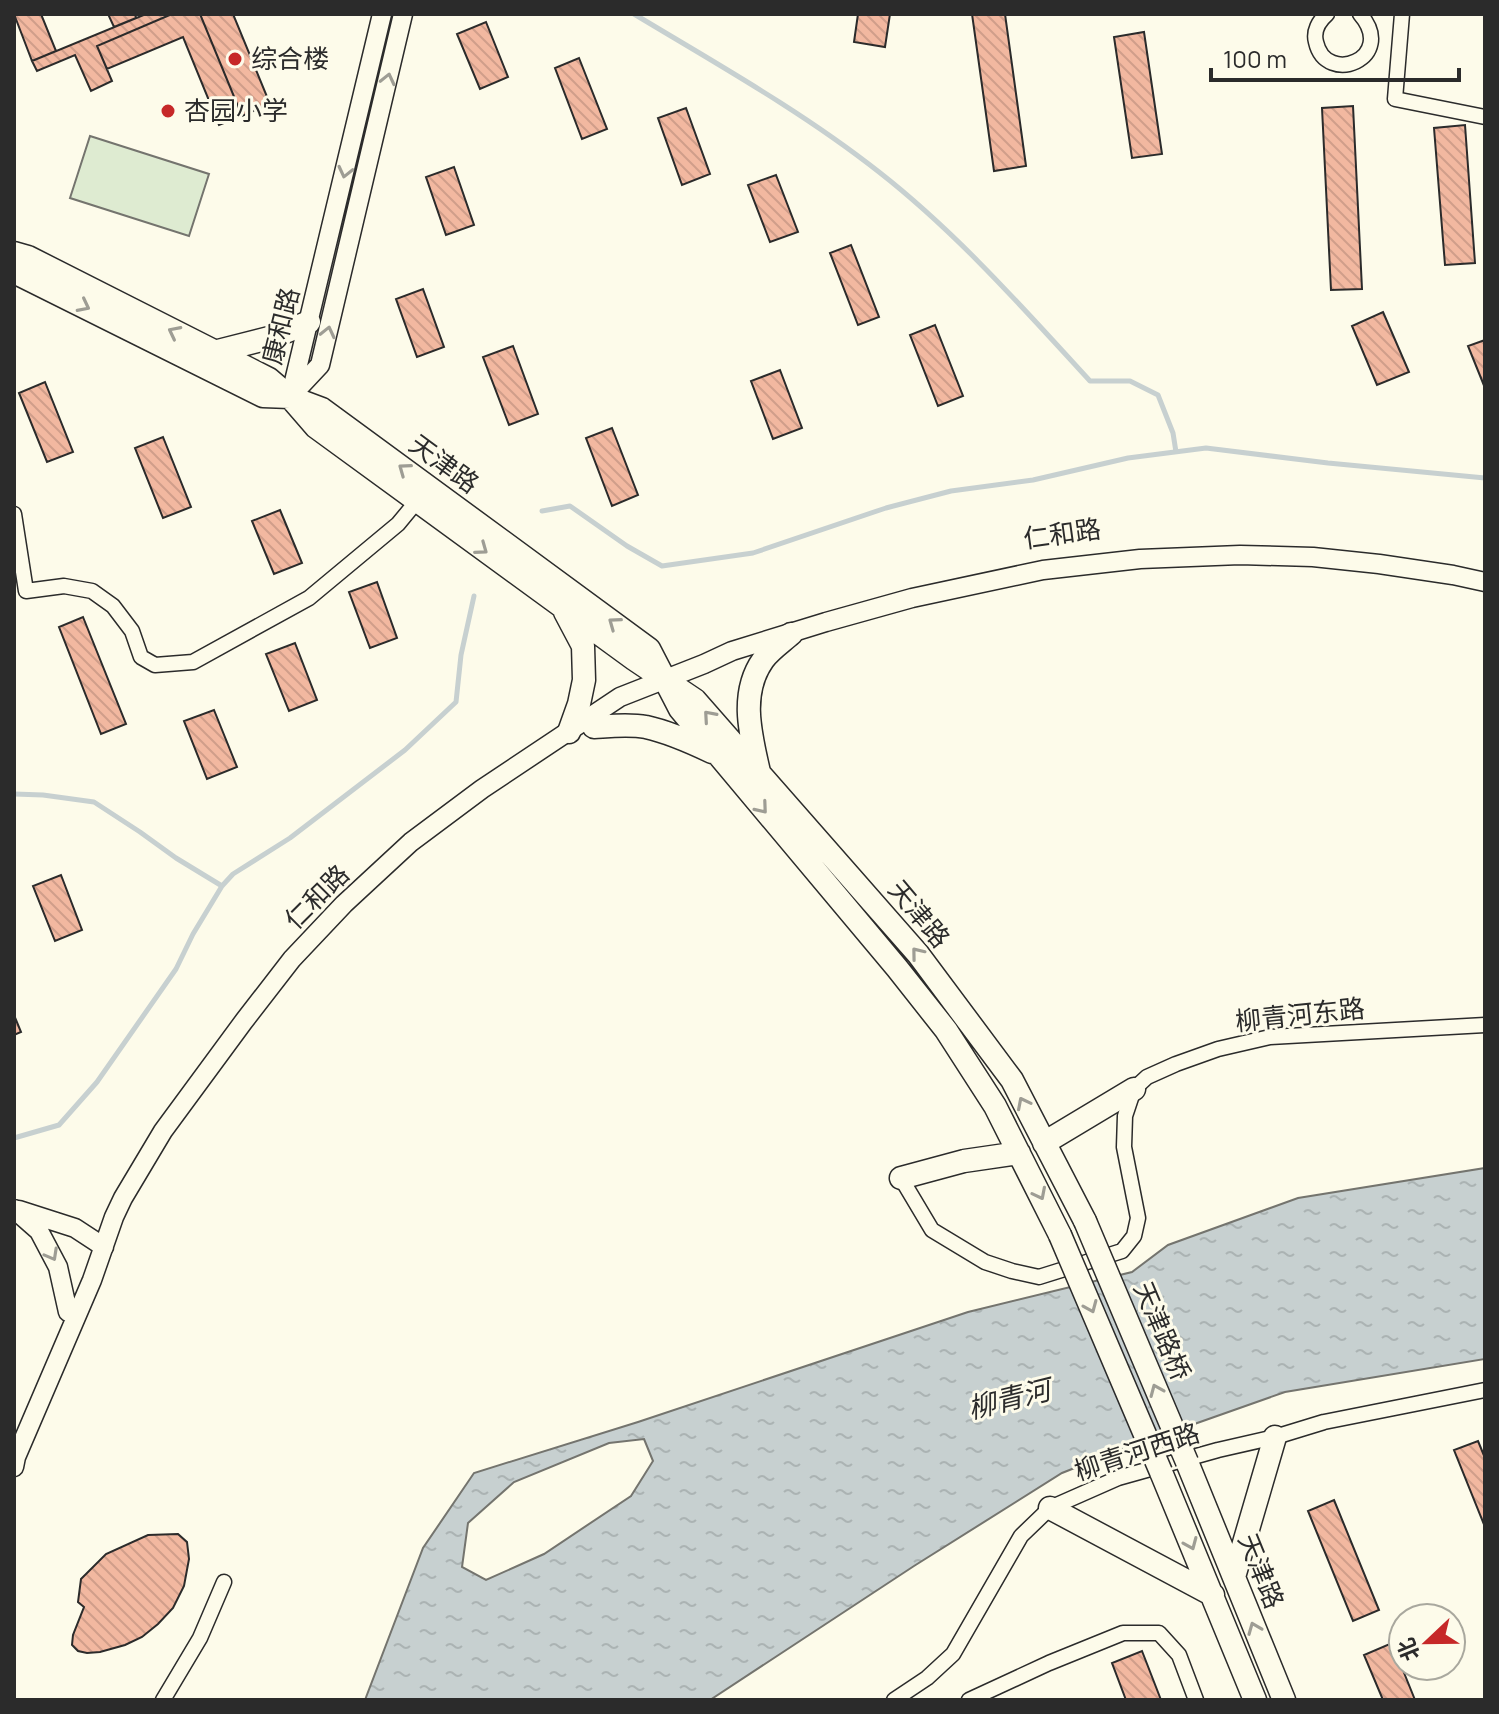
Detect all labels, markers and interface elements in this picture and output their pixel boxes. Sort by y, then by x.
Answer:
scale bar [1211,32,1459,82]
place label: 综合楼 [251,40,329,76]
text: 100 m [1223,42,1287,75]
marker: 综合楼 [226,50,244,68]
one-way arrow [378,72,395,86]
place label: 杏园小学 [184,92,288,128]
marker: 杏园小学 [159,102,177,120]
one-way arrow [337,164,354,178]
street label: 康和路 [253,284,307,368]
one-way arrow [76,297,91,312]
one-way arrow [318,325,335,339]
one-way arrow [167,326,182,341]
street label: 天津路 [402,426,487,501]
one-way arrow [398,465,413,479]
street label: 仁和路 [1021,510,1103,556]
one-way arrow [474,539,488,554]
one-way arrow [608,618,623,633]
one-way arrow [704,710,719,725]
one-way arrow [752,799,767,813]
street label: 仁和路 [276,856,357,937]
street label: 天津路 [881,872,959,955]
one-way arrow [912,948,927,963]
street label: 柳青河东路 [1233,989,1366,1039]
one-way arrow [1018,1096,1033,1111]
one-way arrow [1030,1186,1046,1201]
one-way arrow [42,1247,57,1261]
street label: 天津路桥 [1126,1276,1200,1386]
one-way arrow [1081,1299,1097,1313]
water label: 柳青河 [963,1368,1059,1427]
one-way arrow [1150,1384,1166,1399]
street label: 柳青河西路 [1069,1414,1204,1488]
street label: 天津路 [1231,1528,1293,1614]
one-way arrow [1182,1536,1198,1550]
north arrow [1387,1602,1467,1682]
one-way arrow [1248,1622,1264,1636]
text: 北 [1390,1634,1426,1665]

